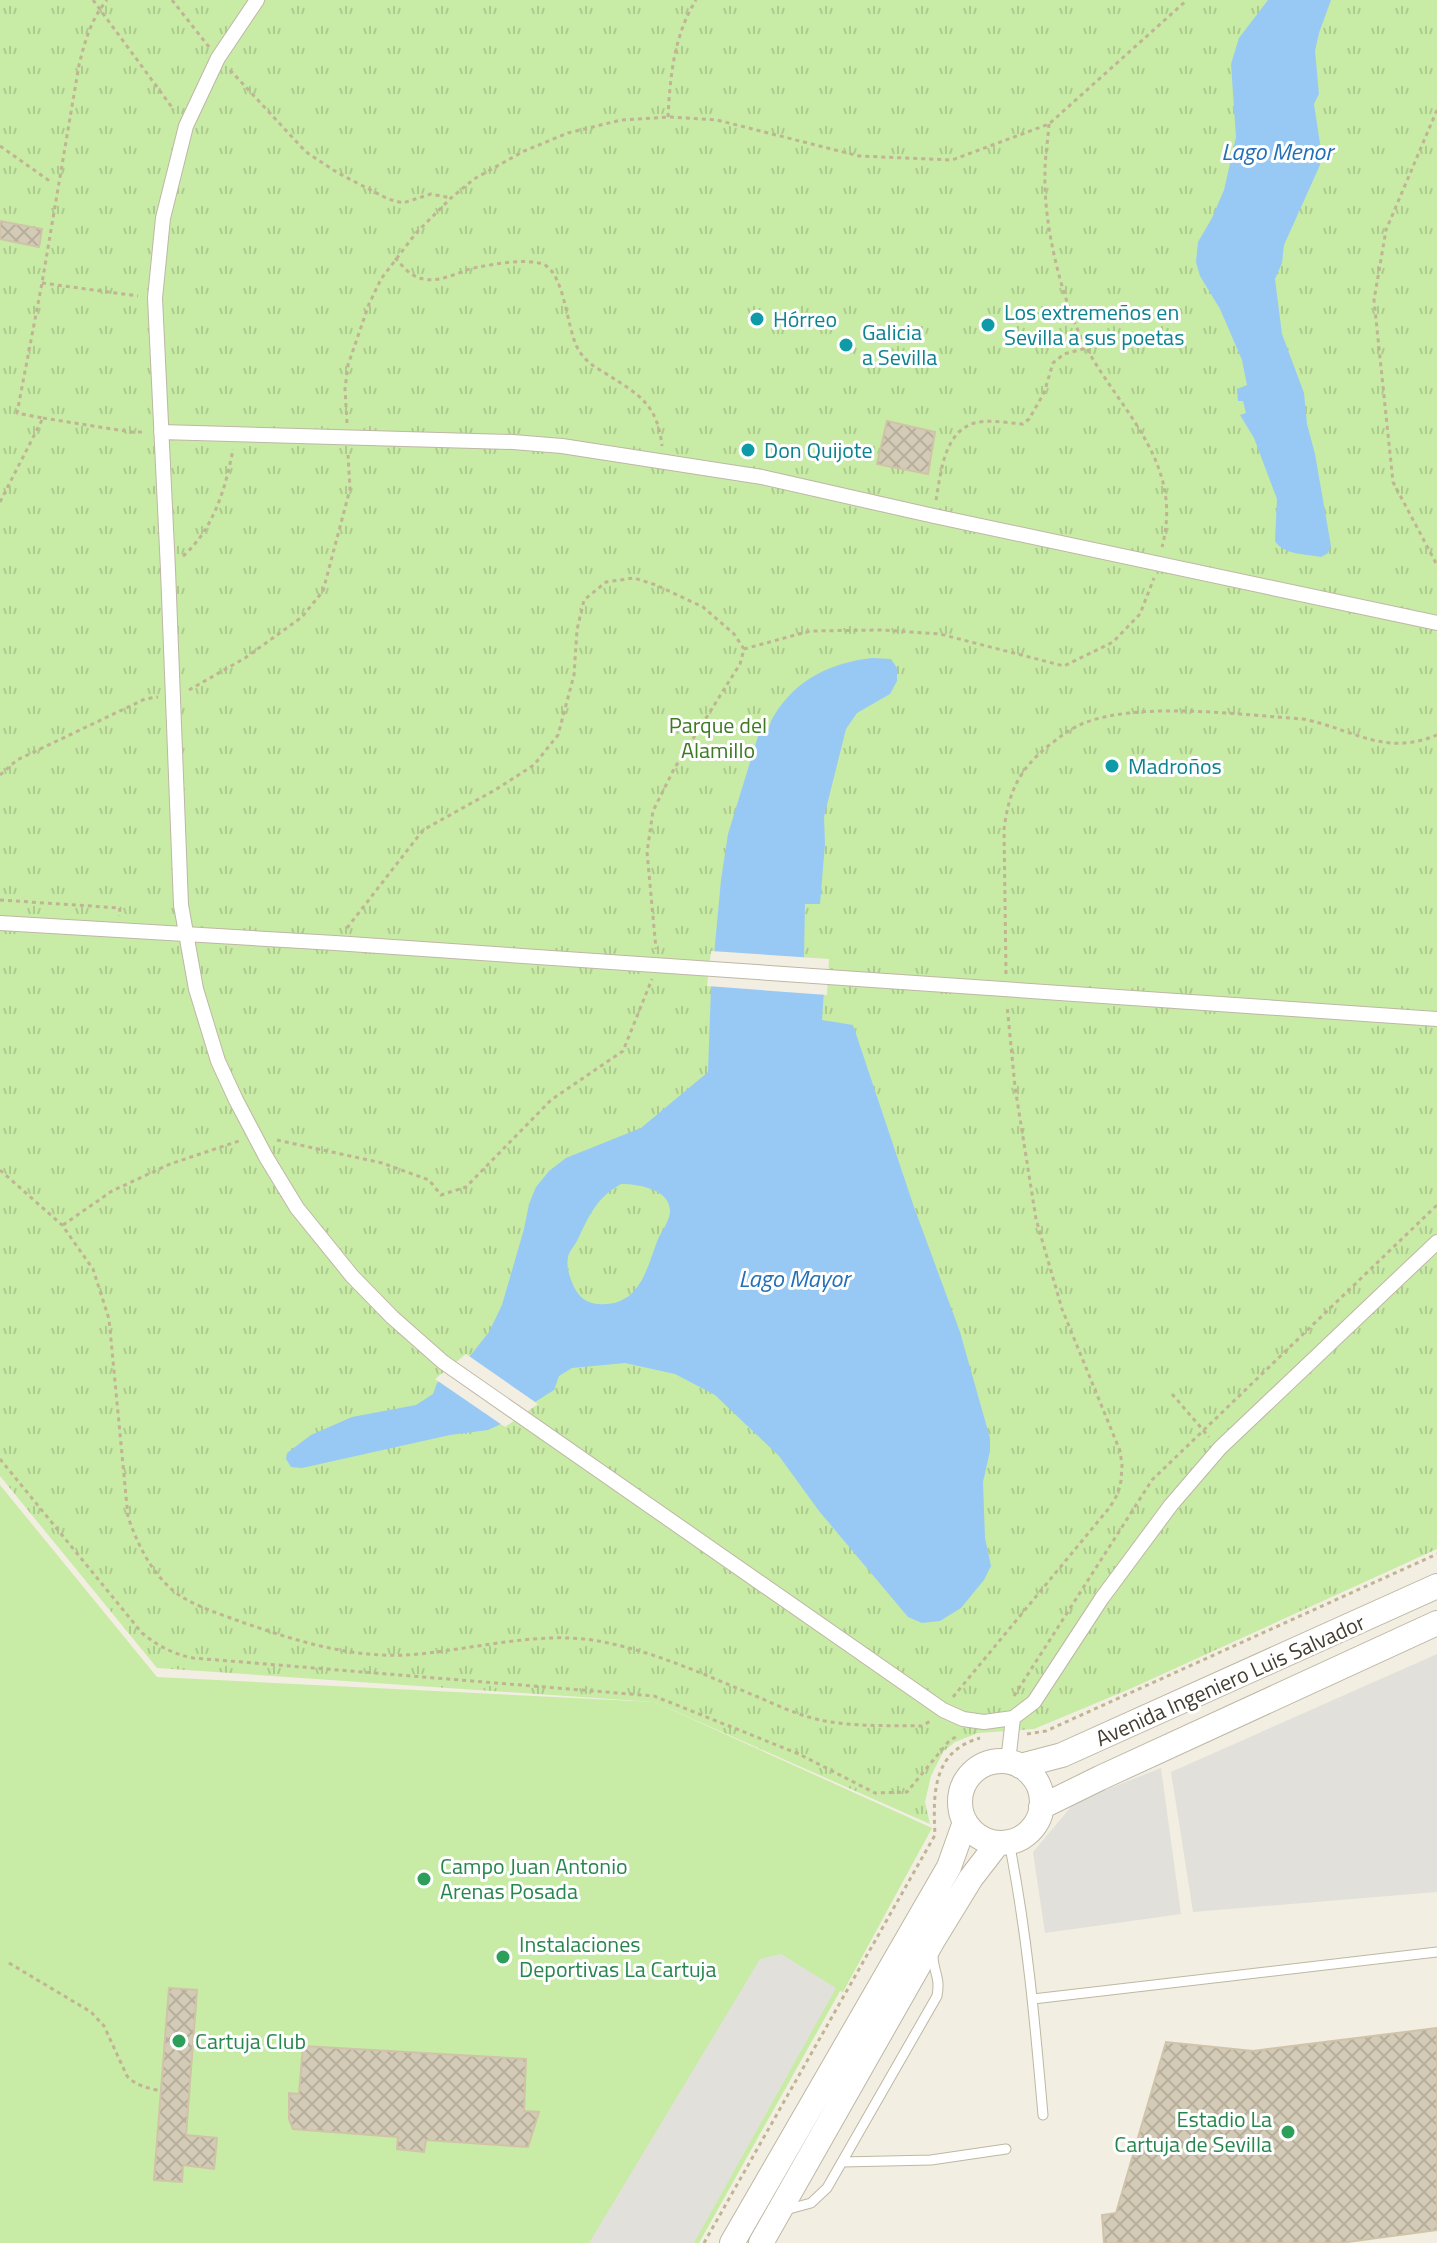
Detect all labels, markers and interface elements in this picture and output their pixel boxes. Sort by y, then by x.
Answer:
water label: Lago Menor [1221,133,1336,169]
place label: Los extremeños en Sevilla a sus poetas [1004,295,1184,354]
place label: Hórreo [773,302,837,336]
marker: Hórreo [748,310,766,328]
place label: Galicia a Sevilla [862,315,937,374]
marker: Los extremeños en Sevilla a sus poetas [979,316,997,334]
marker: Galicia a Sevilla [837,336,855,354]
place label: Don Quijote [764,433,873,467]
marker: Don Quijote [739,441,757,459]
park label: Parque del Alamillo [669,708,767,767]
place label: Madroños [1128,749,1222,783]
marker: Madroños [1103,757,1121,775]
water label: Lago Mayor [738,1260,853,1296]
street label: Avenida Ingeniero Luis Salvador [1090,1605,1371,1755]
place label: Campo Juan Antonio Arenas Posada [440,1849,628,1908]
marker: Campo Juan Antonio Arenas Posada [415,1870,433,1888]
place label: Instalaciones Deportivas La Cartuja [519,1927,716,1986]
marker: Instalaciones Deportivas La Cartuja [494,1948,512,1966]
place label: Cartuja Club [195,2024,306,2058]
marker: Cartuja Club [170,2032,188,2050]
place label: Estadio La Cartuja de Sevilla [1114,2102,1272,2161]
marker: Estadio La Cartuja de Sevilla [1279,2123,1297,2141]

